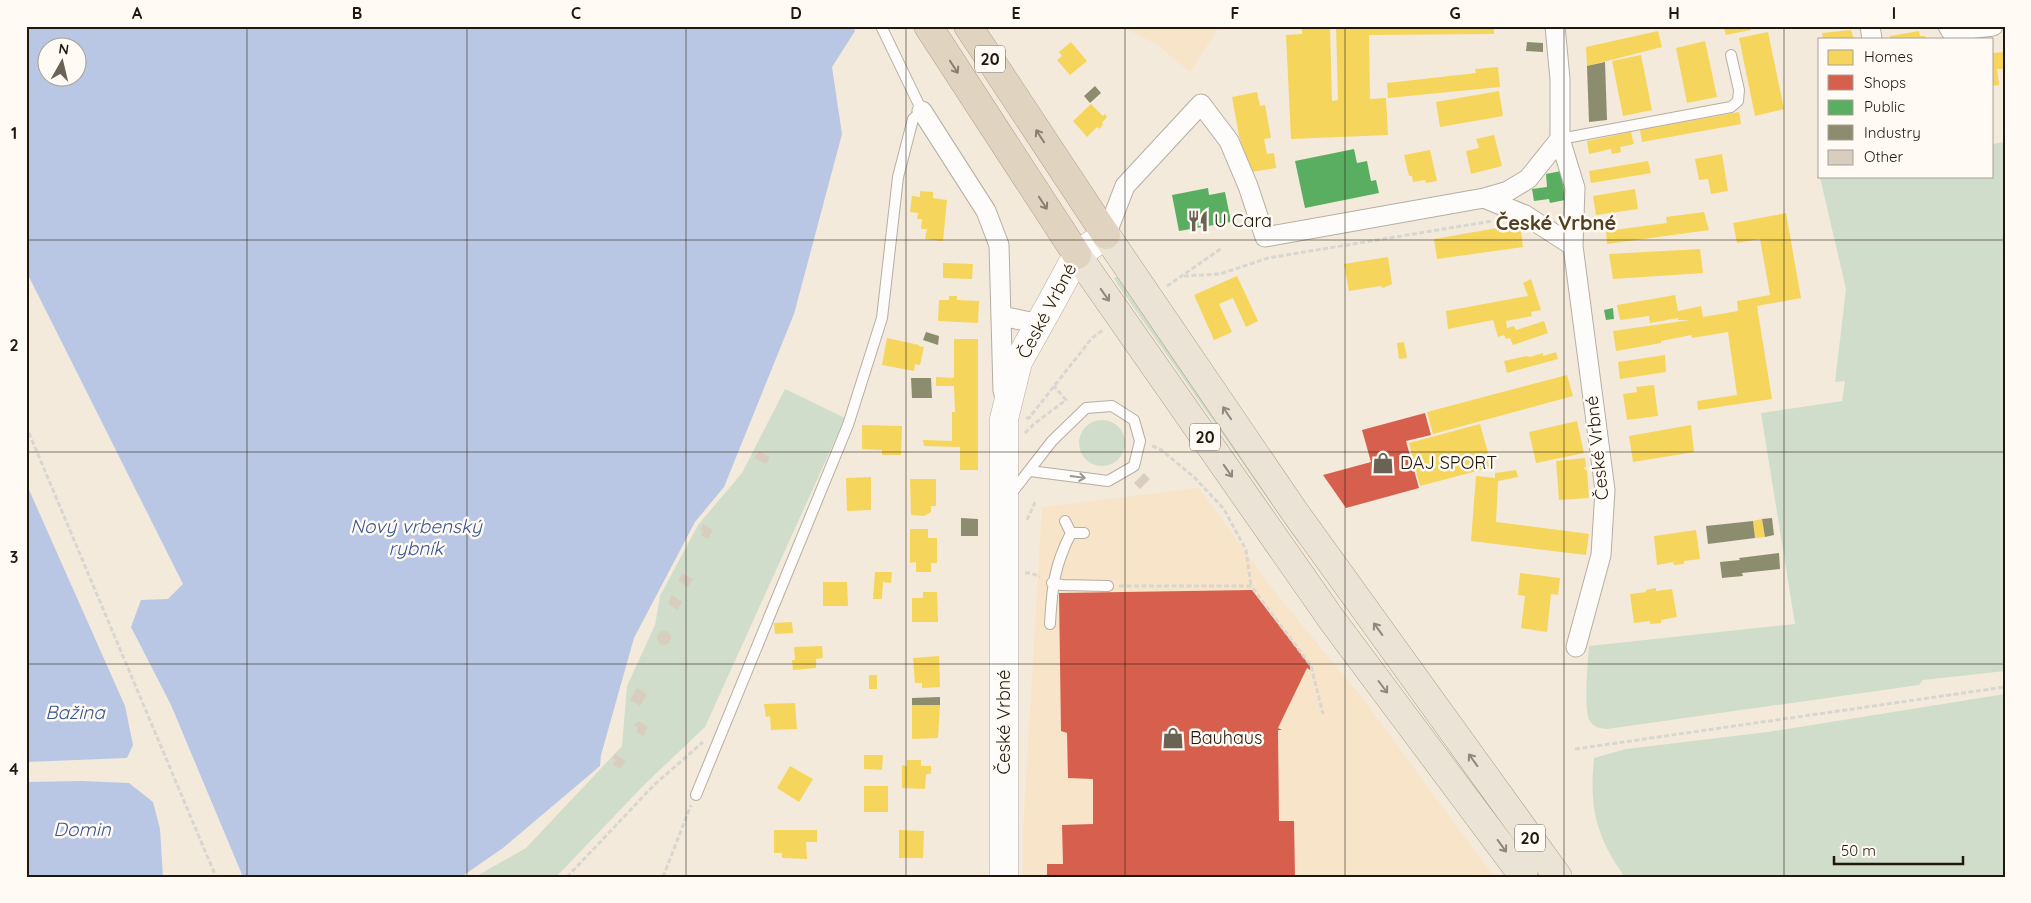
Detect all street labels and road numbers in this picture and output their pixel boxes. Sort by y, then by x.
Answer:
road number: 20 [975,46,1005,72]
street label: České Vrbné [1012,259,1081,362]
street label: České Vrbné [1580,395,1613,501]
road number: 20 [1190,424,1220,451]
street label: České Vrbné [992,670,1015,774]
road number: 20 [1515,824,1545,851]

